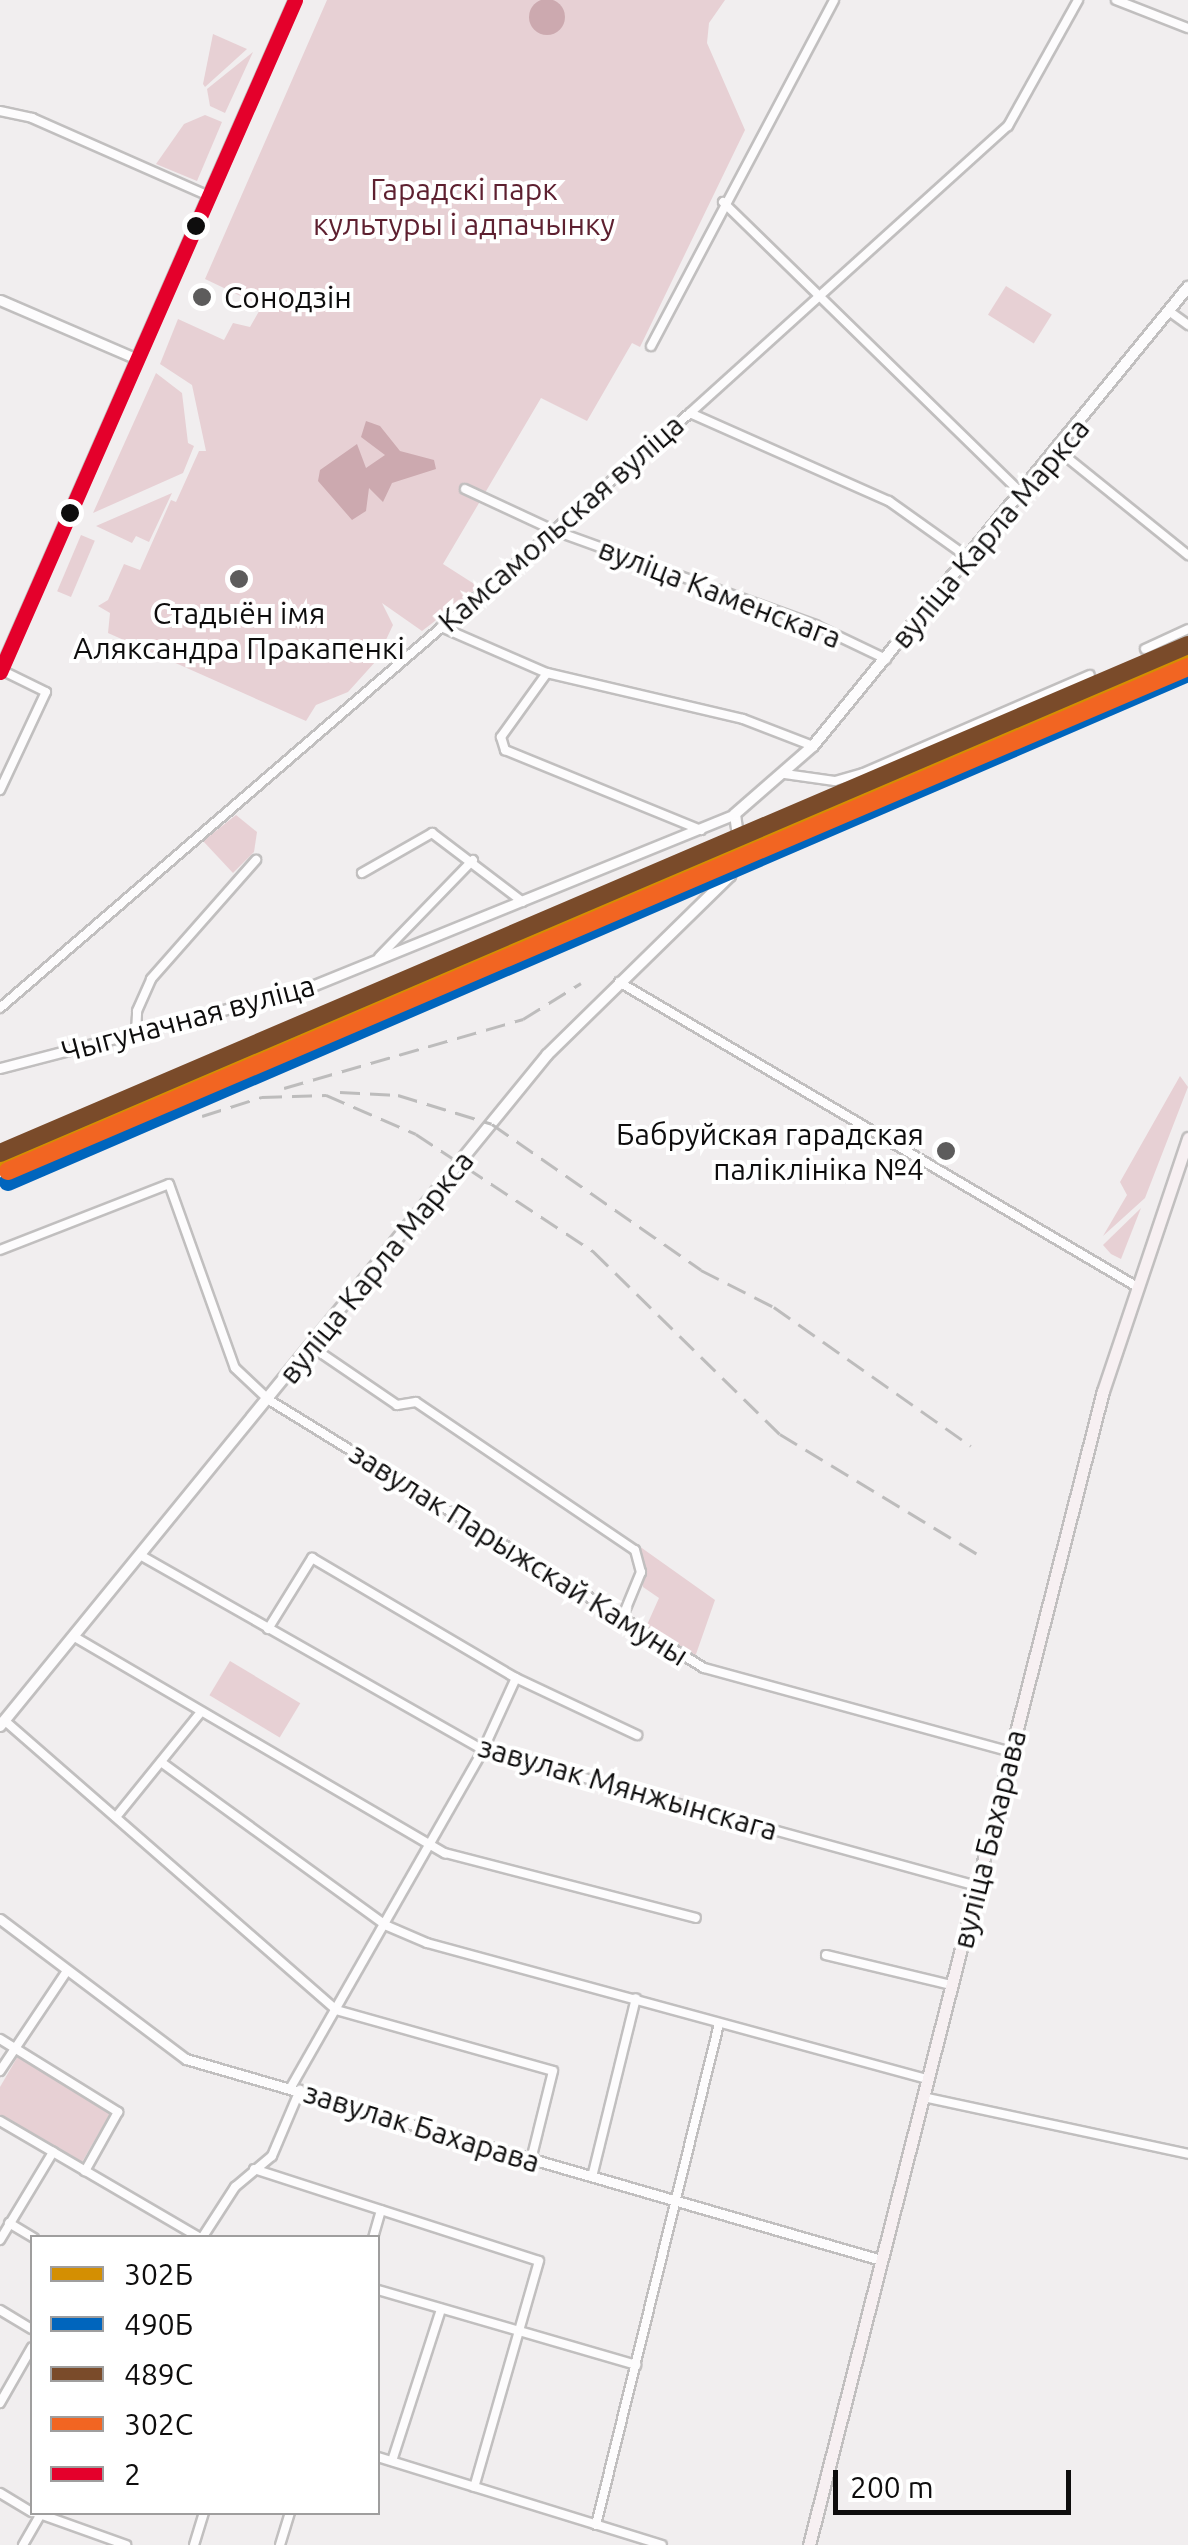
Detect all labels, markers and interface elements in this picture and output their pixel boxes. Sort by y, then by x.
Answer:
park label: Гарадскі парк культуры і адпачынку [313,171,615,242]
unlabelled marker [186,216,206,236]
place label: Сонодзін [224,279,352,315]
marker: Сонодзін [189,284,215,310]
street label: Камсамольская вуліца [431,407,691,639]
street label: вуліца Карла Маркса [883,411,1097,655]
unlabelled marker [60,503,80,523]
street label: вуліца Каменскага [594,530,846,656]
marker: Стадыён імя Аляксандра Пракапенкі [228,568,250,590]
place label: Стадыён імя Аляксандра Пракапенкі [73,595,405,666]
street label: Чыгуначная вуліца [57,967,319,1069]
place label: Бабруйская гарадская паліклініка №4 [616,1116,924,1186]
marker: Бабруйская гарадская паліклініка №4 [933,1138,959,1164]
street label: вуліца Карла Маркса [271,1143,481,1391]
street label: завулак Парыжскай Камуны [343,1435,695,1673]
street label: вуліца Бахарава [944,1726,1034,1952]
street label: завулак Мянжынскага [474,1728,782,1848]
street label: завулак Бахарава [300,2074,544,2180]
legend [30,2235,380,2515]
text: 302Б [124,2257,193,2291]
text: 490Б [124,2307,193,2341]
text: 489С [124,2357,193,2391]
text: 302С [124,2407,193,2441]
scale bar [838,2450,1076,2512]
text: 2 [124,2457,141,2491]
text: 200 m [850,2470,934,2504]

